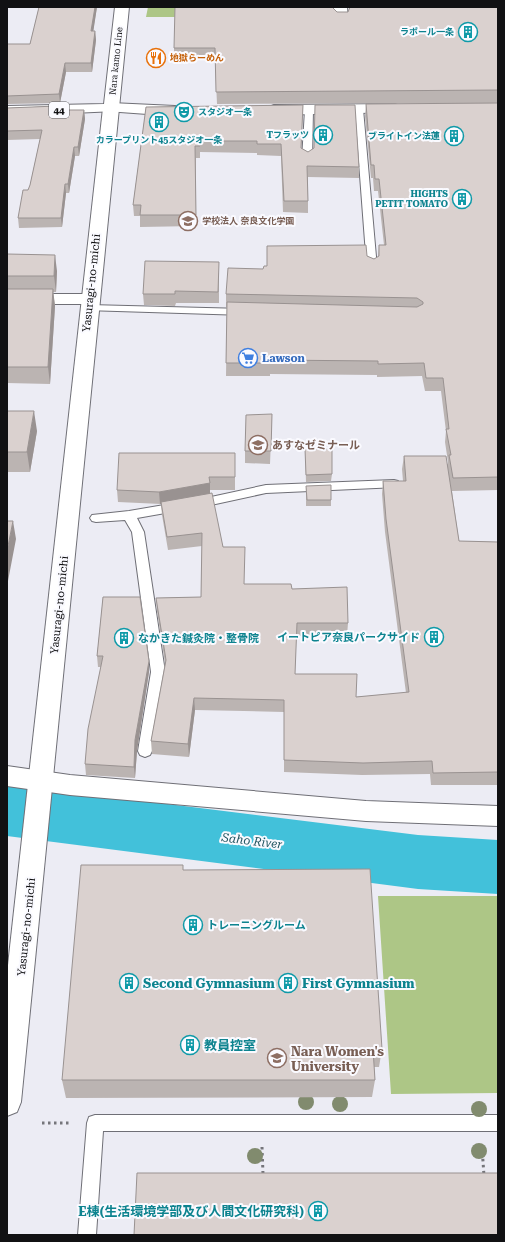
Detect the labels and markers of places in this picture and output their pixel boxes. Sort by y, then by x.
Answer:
building icon: ラポール一条 [457,21,479,43]
place label: ラポール一条 [400,27,454,37]
restaurant icon: 地獄らーめん [145,47,167,69]
place label: 地獄らーめん [169,52,224,63]
theatre icon: スタジオ一条 [173,101,195,123]
place label: スタジオ一条 [198,107,252,117]
building icon: カラープリント45スタジオ一条 [148,111,170,133]
building icon: Tフラッツ [312,124,334,146]
building icon: ブライトイン法蓮 [443,125,465,147]
place label: Tフラッツ [267,130,309,140]
place label: ブライトイン法蓮 [368,131,440,141]
place label: カラープリント45スタジオ一条 [96,135,222,145]
building icon: HIGHTS PETIT TOMATO [451,188,473,210]
place label: HIGHTS PETIT TOMATO [375,189,448,209]
school or university icon: 学校法人 奈良文化学園 [177,210,199,232]
place label: 学校法人 奈良文化学園 [202,216,294,226]
supermarket icon: Lawson [237,347,259,369]
place label: Lawson [262,352,306,365]
school or university icon: あすなゼミナール [247,434,269,456]
place label: あすなゼミナール [272,439,360,452]
building icon: イートピア奈良パークサイド [423,626,445,648]
building icon: なかきた鍼灸院・整骨院 [113,627,135,649]
place label: イートピア奈良パークサイド [277,631,420,644]
place label: なかきた鍼灸院・整骨院 [138,632,259,645]
building icon: トレーニングルーム [182,914,204,936]
place label: トレーニングルーム [207,919,306,932]
building icon: Second Gymnasium [118,972,140,994]
building icon: First Gymnasium [277,972,299,994]
place label: Second Gymnasium [143,976,275,991]
place label: First Gymnasium [302,976,415,991]
building icon: 教員控室 [179,1034,201,1056]
place label: 教員控室 [204,1038,256,1053]
place label: Nara Women's University [291,1044,384,1074]
school or university icon: Nara Women's University [266,1047,288,1069]
building icon: E棟(生活環境学部及び人間文化研究科) [307,1200,329,1222]
place label: E棟(生活環境学部及び人間文化研究科) [78,1204,304,1219]

